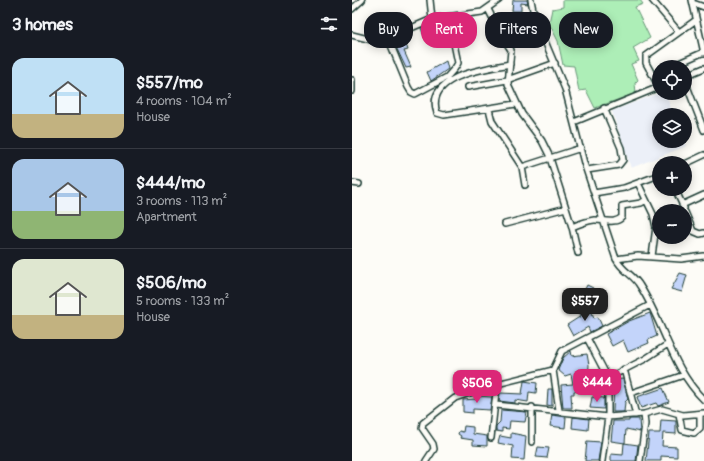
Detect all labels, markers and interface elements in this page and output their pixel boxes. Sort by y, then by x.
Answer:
chip: Buy [364,12,413,48]
chip: Rent [421,12,477,48]
chip: Filters [485,12,551,48]
chip: New [559,12,613,48]
icon: filters [318,13,340,35]
text: 3 homes [12,14,73,35]
map controls [652,60,692,244]
button: locate [652,60,692,100]
text: $557/mo [136,72,203,93]
icon: home [44,74,92,122]
text: 4 rooms · 104 m² [136,93,232,109]
button: layers [652,108,692,148]
text: House [136,109,170,125]
button: + [652,156,692,196]
text: $444/mo [136,172,205,193]
icon: home [44,175,92,223]
text: 3 rooms · 113 m² [136,193,227,209]
button: − [652,204,692,244]
text: Apartment [136,209,197,225]
text: $506/mo [136,272,206,293]
icon: home [44,275,92,323]
pin: $557 [561,288,609,322]
text: 5 rooms · 133 m² [136,293,229,309]
text: $557 [571,293,599,309]
text: House [136,309,170,325]
pin: $444 [573,369,621,403]
pin: $506 [453,370,501,404]
text: $444 [582,374,612,390]
text: $506 [462,375,492,391]

